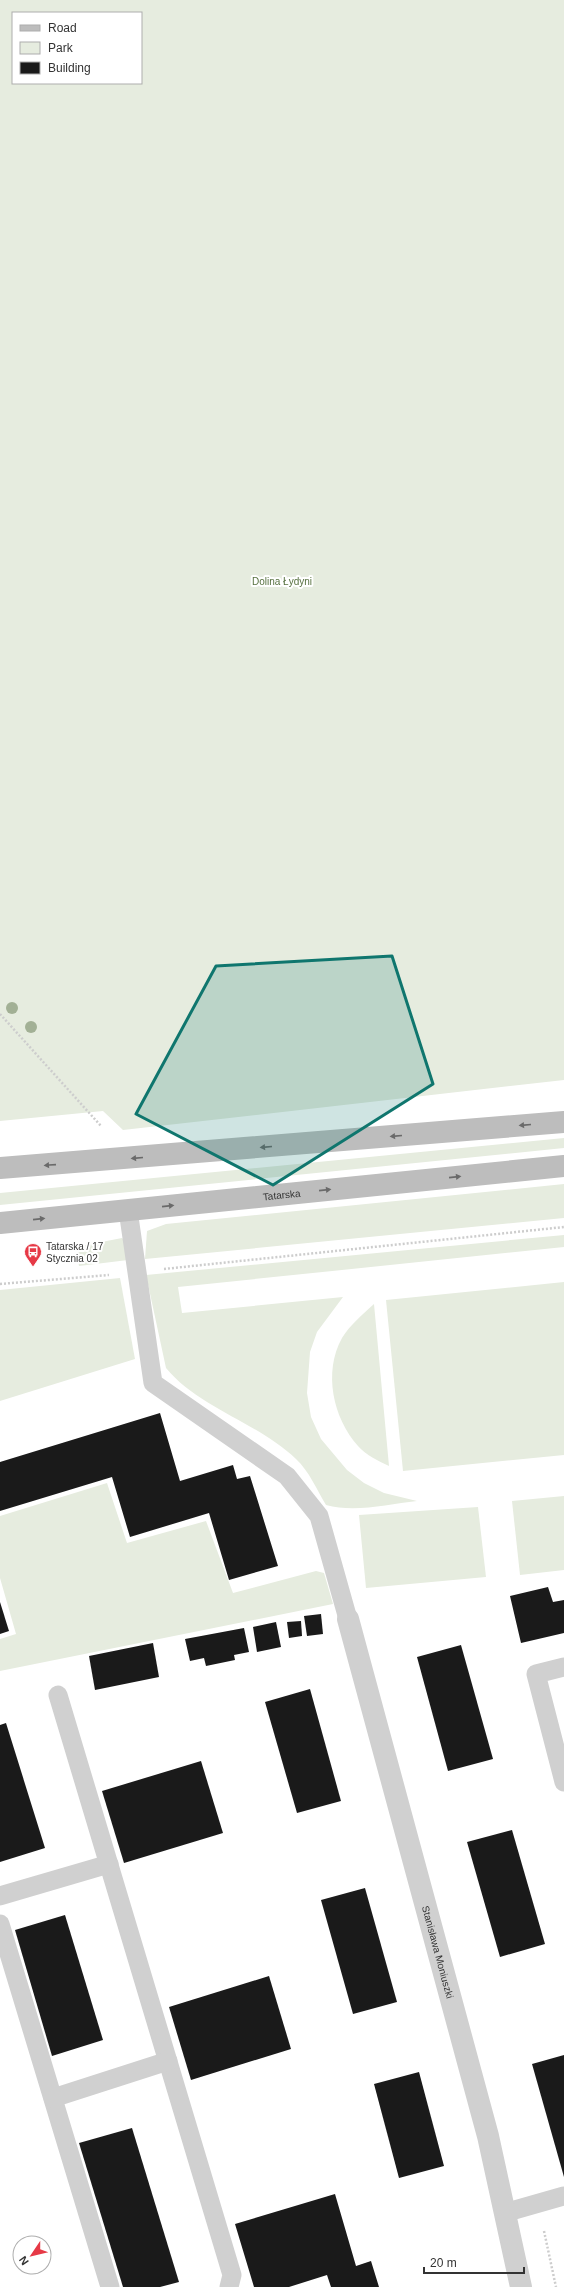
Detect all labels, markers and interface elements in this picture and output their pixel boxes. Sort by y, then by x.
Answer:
legend [12,12,142,84]
text: Road [48,21,77,35]
text: Park [48,41,74,55]
text: Building [48,61,91,75]
park label: Dolina Łydyni [252,576,312,587]
one-way arrow [519,1122,531,1129]
one-way arrow [390,1133,402,1140]
one-way arrow [260,1144,272,1151]
one-way arrow [131,1155,143,1162]
one-way arrow [44,1161,56,1168]
one-way arrow [449,1173,461,1180]
one-way arrow [319,1186,331,1193]
street label: Tatarska [262,1188,301,1202]
one-way arrow [162,1202,174,1209]
one-way arrow [33,1215,45,1222]
place label: Tatarska / 17 Stycznia 02 [46,1241,104,1264]
bus stop icon: Tatarska / 17 Stycznia 02 [23,1242,43,1267]
street label: Stanisława Moniuszki [420,1905,456,2000]
north arrow [12,2235,52,2275]
scale bar [424,2249,524,2275]
text: N [17,2254,31,2267]
text: 20 m [430,2256,457,2270]

